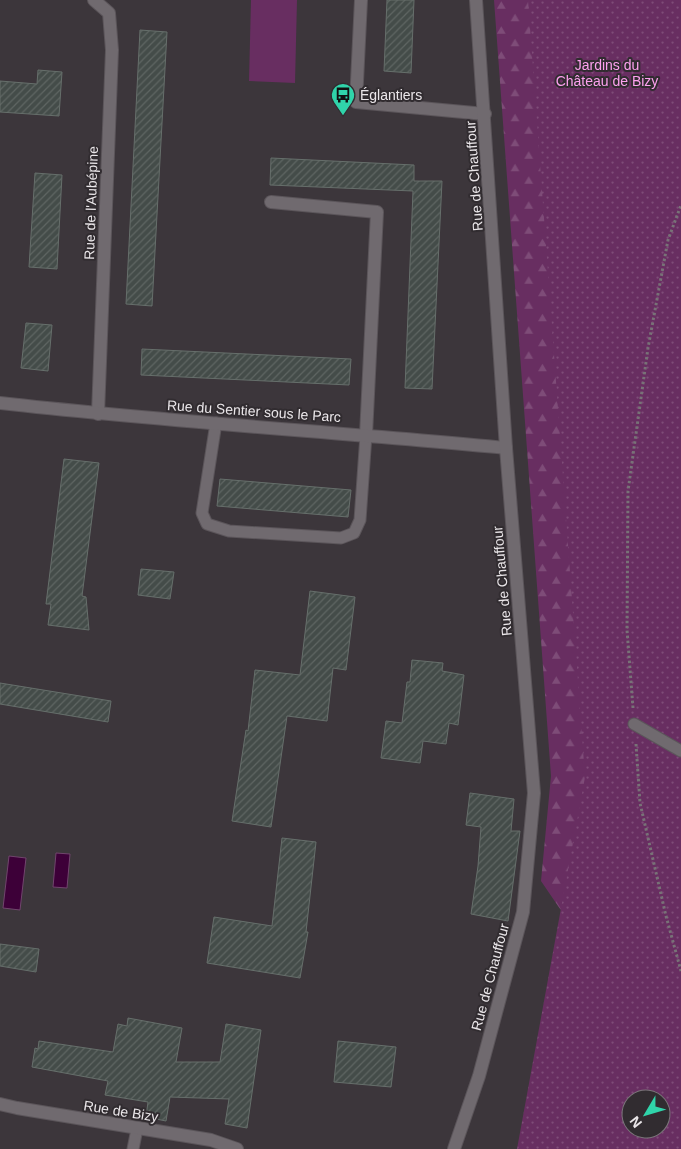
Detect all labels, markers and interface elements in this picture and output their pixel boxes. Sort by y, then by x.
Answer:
park label: Jardins du Château de Bizy [556,57,658,89]
bus stop icon: Églantiers [330,82,356,116]
place label: Églantiers [360,87,422,103]
street label: Rue de Chauffour [462,120,486,232]
street label: Rue de l'Aubépine [81,146,101,260]
street label: Rue du Sentier sous le Parc [166,397,342,425]
street label: Rue de Chauffour [489,525,515,637]
street label: Rue de Chauffour [468,921,512,1032]
north arrow [621,1089,671,1139]
street label: Rue de Bizy [82,1097,160,1125]
text: N [626,1113,645,1131]

